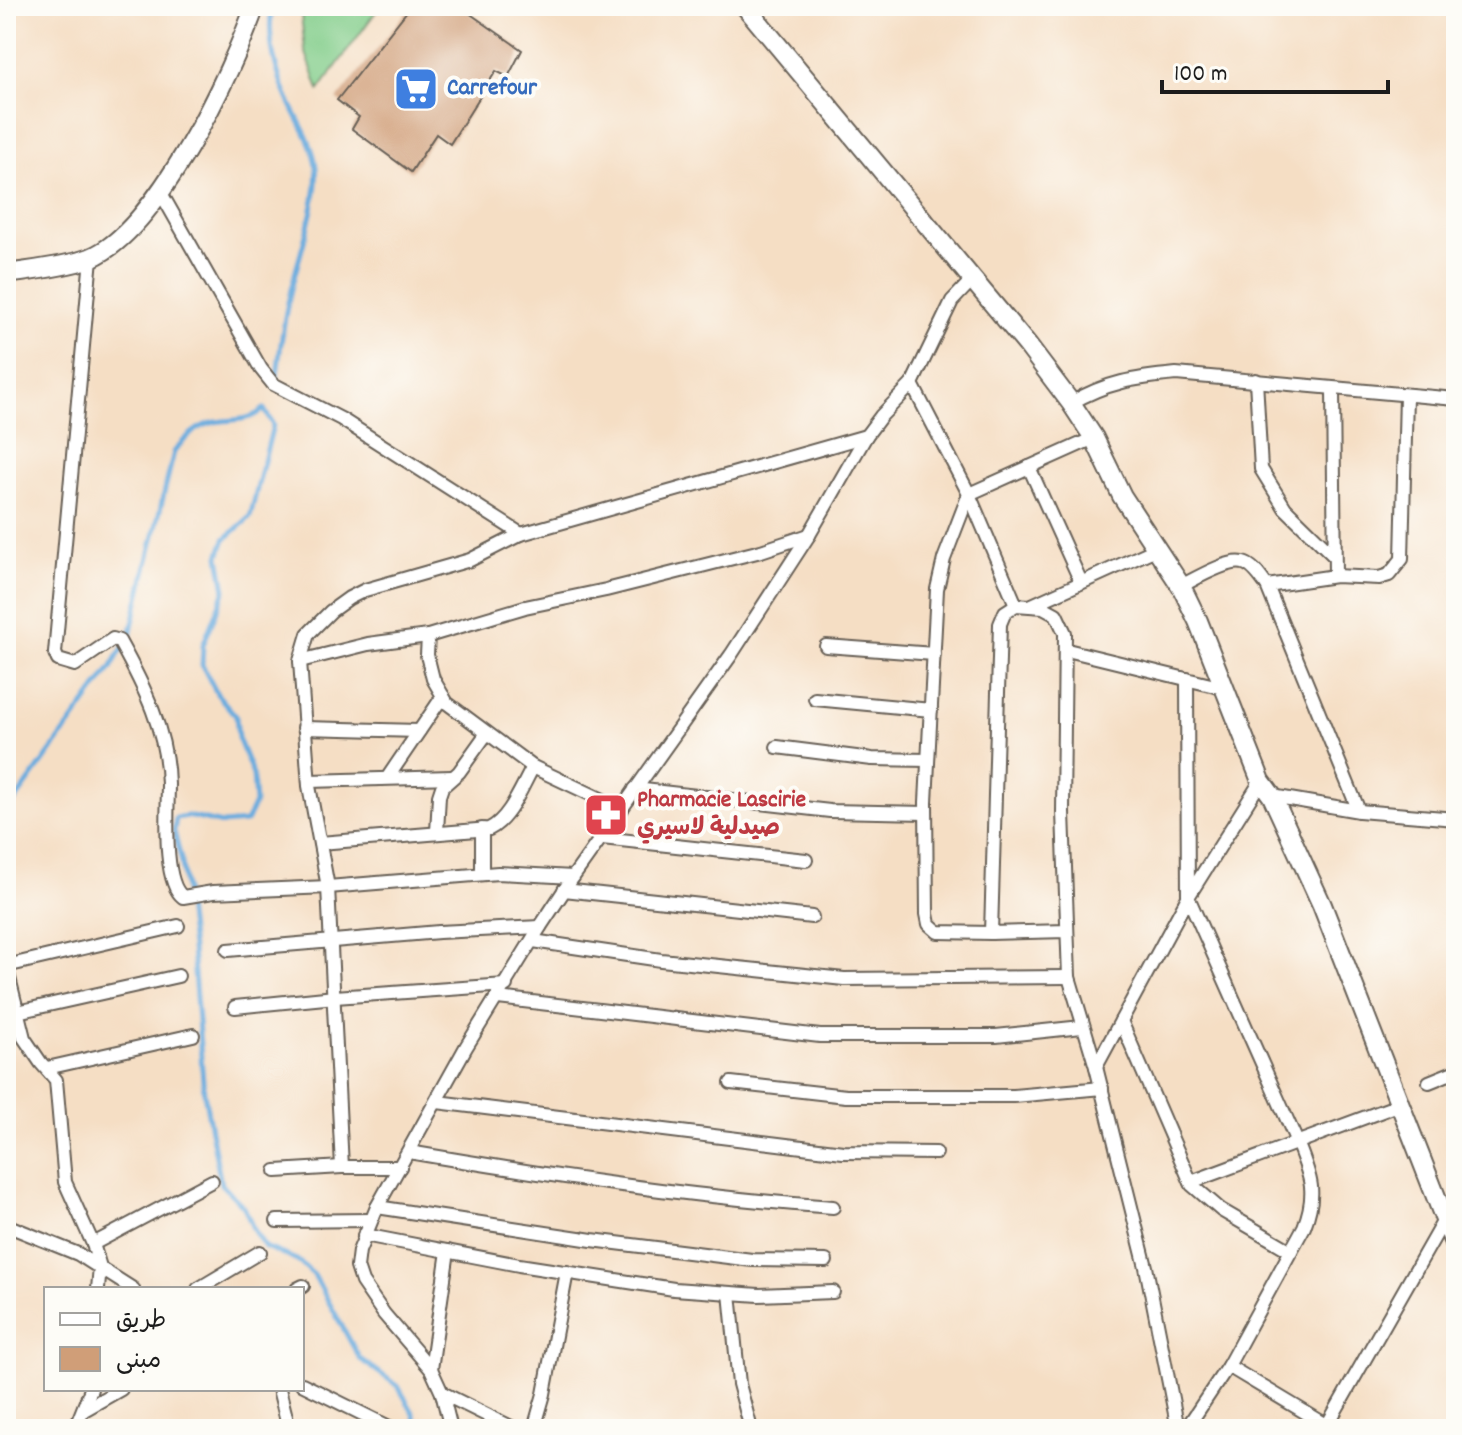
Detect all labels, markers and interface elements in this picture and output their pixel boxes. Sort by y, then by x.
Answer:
scale bar [1162,44,1388,94]
text: 100 m [1174,58,1227,92]
supermarket icon: Carrefour [392,65,440,113]
place label: Carrefour [447,72,538,106]
place label: Pharmacie Lascirie صيدلية لاسيري [637,784,806,846]
pharmacy icon: Pharmacie Lascirie صيدلية لاسيري [582,791,630,839]
legend [44,1287,304,1391]
text: طريق [116,1305,166,1339]
text: مبنى [116,1345,161,1379]

